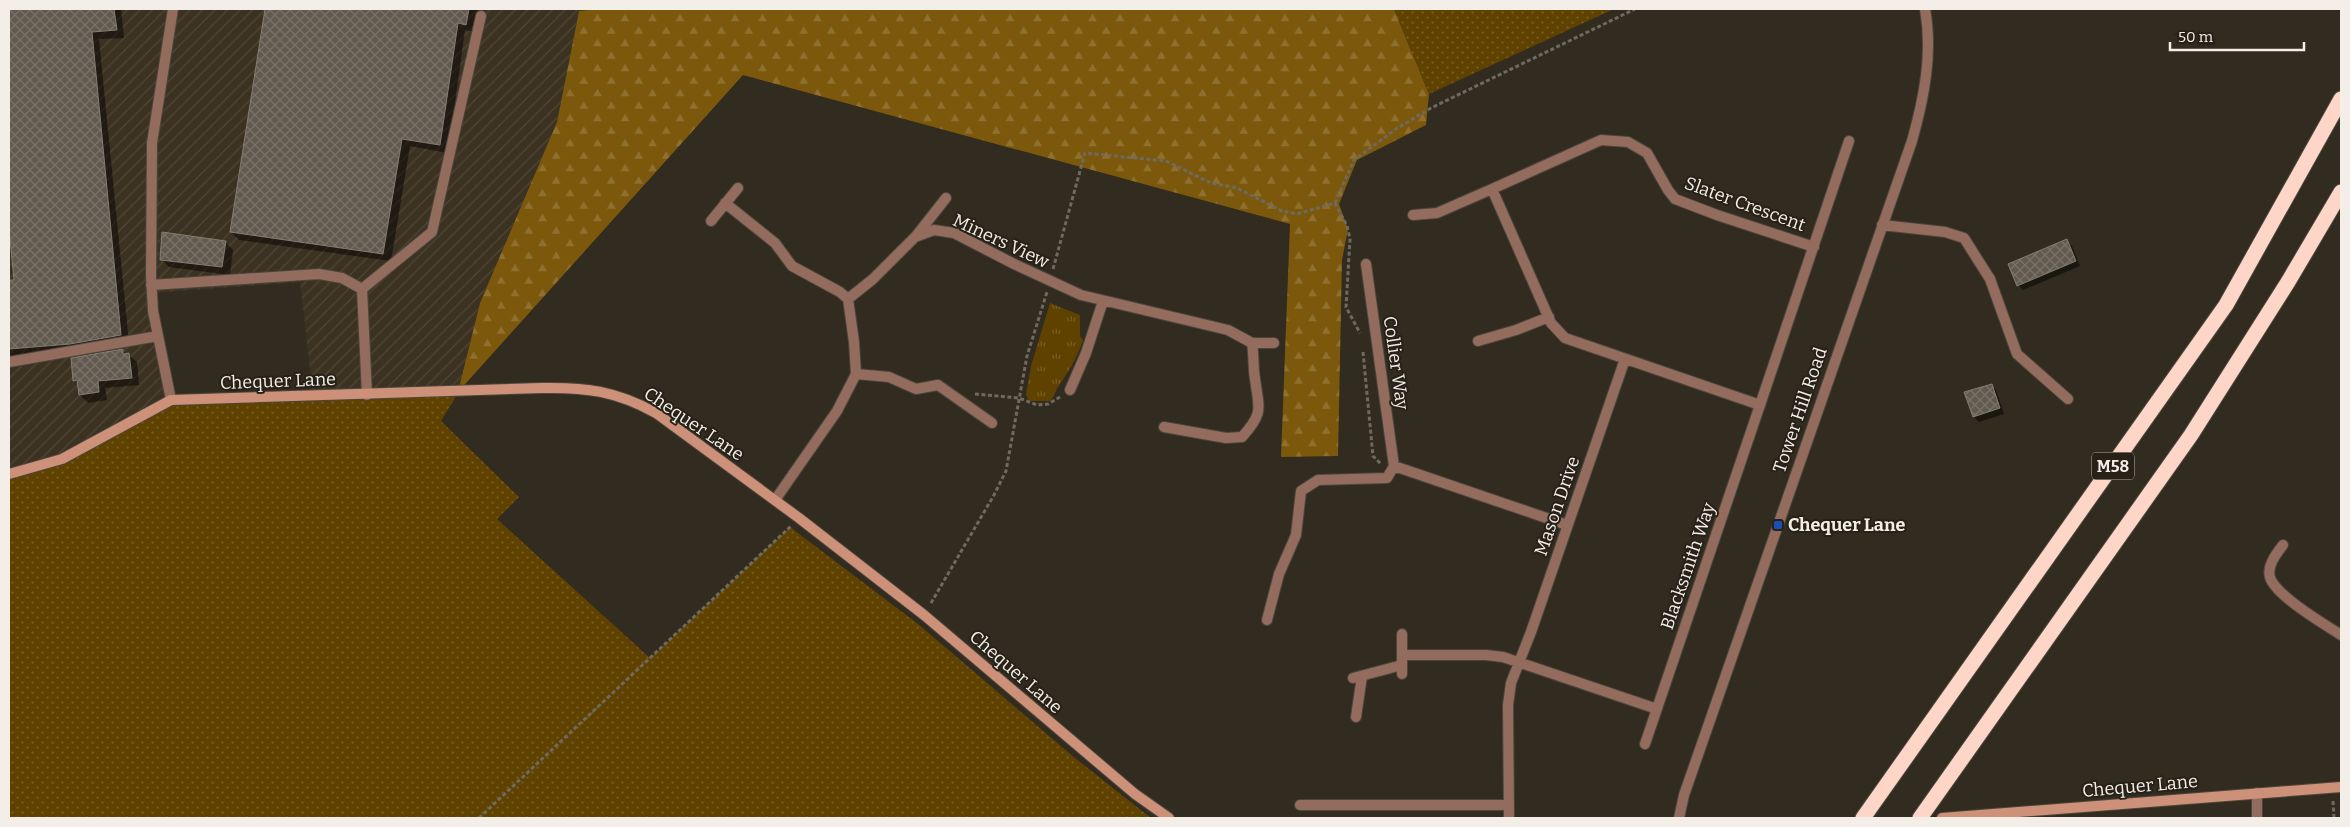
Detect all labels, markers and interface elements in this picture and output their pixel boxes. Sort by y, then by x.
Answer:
scale bar [2170,20,2304,52]
text: 50 m [2178,28,2214,46]
street label: Slater Crescent [1682,172,1809,236]
street label: Miners View [949,209,1053,273]
street label: Collier Way [1379,315,1414,412]
street label: Tower Hill Road [1768,344,1832,476]
street label: Chequer Lane [220,368,336,394]
street label: Chequer Lane [640,382,748,466]
road number: M58 [2092,452,2134,480]
street label: Mason Drive [1530,453,1584,559]
street label: Blacksmith Way [1656,499,1720,632]
place label: Chequer Lane [1788,514,1905,536]
marker: Chequer Lane [1772,519,1784,531]
street label: Chequer Lane [965,626,1067,718]
street label: Chequer Lane [2081,770,2199,802]

